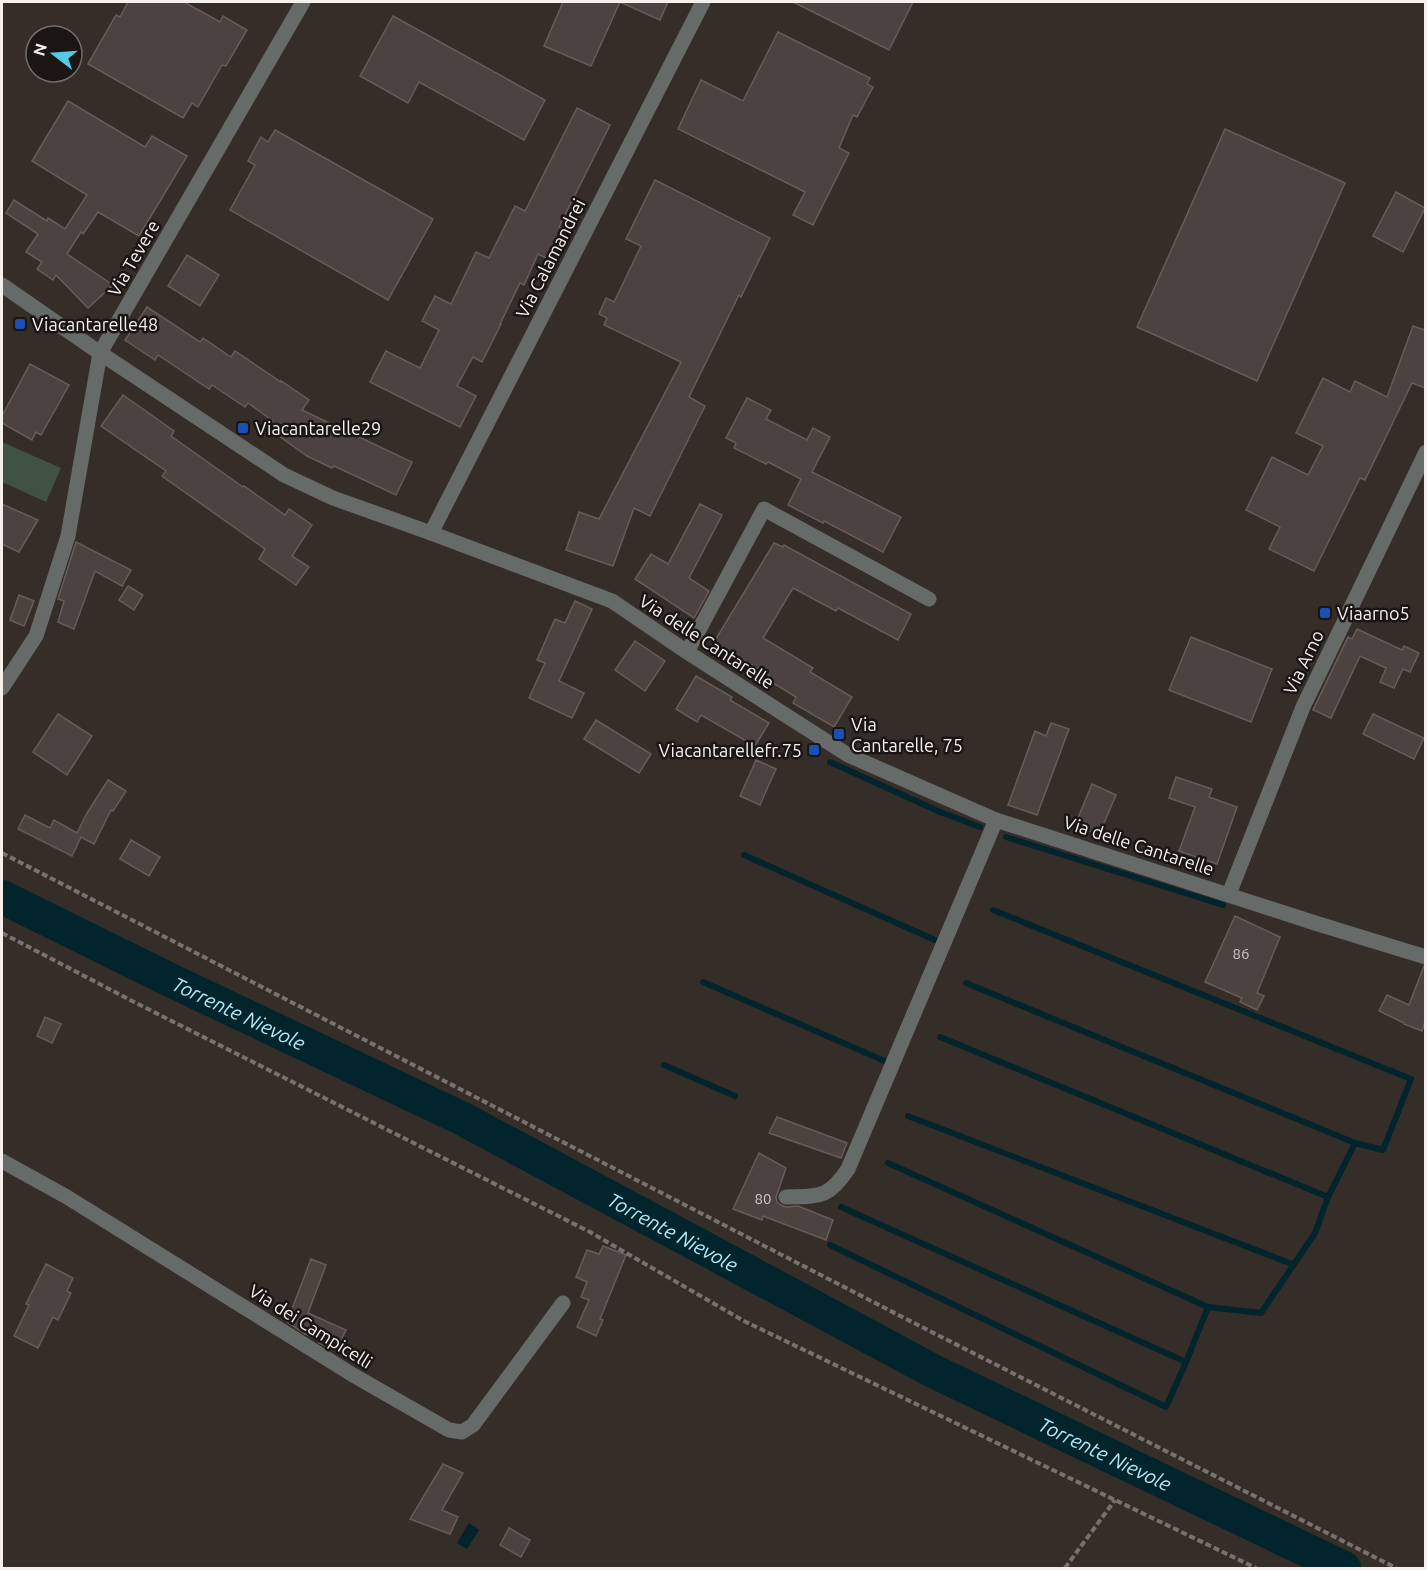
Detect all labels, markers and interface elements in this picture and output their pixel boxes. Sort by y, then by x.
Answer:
north arrow [24,24,84,84]
text: N [29,41,50,58]
street label: Via Calamandrei [511,195,589,321]
street label: Via Tevere [103,217,163,299]
place label: Viacantarelle48 [32,314,158,334]
marker: Viacantarelle48 [13,317,27,331]
place label: Viacantarelle29 [255,418,381,438]
marker: Viacantarelle29 [236,421,250,435]
street label: Via delle Cantarelle [636,590,778,692]
place label: Viaarno5 [1337,603,1410,623]
marker: Viaarno5 [1318,606,1332,620]
street label: Via Arno [1279,627,1327,697]
place label: Via Cantarelle, 75 [851,714,963,755]
marker: Via Cantarelle, 75 [832,727,846,741]
place label: Viacantarellefr.75 [659,740,802,760]
marker: Viacantarellefr.75 [807,743,821,757]
street label: Via delle Cantarelle [1061,811,1217,879]
house number: 86 [1233,945,1249,962]
water label: Torrente Nievole [169,972,309,1054]
water label: Torrente Nievole [604,1187,742,1276]
house number: 80 [755,1190,771,1207]
street label: Via dei Campicelli [246,1280,376,1372]
water label: Torrente Nievole [1035,1412,1175,1495]

